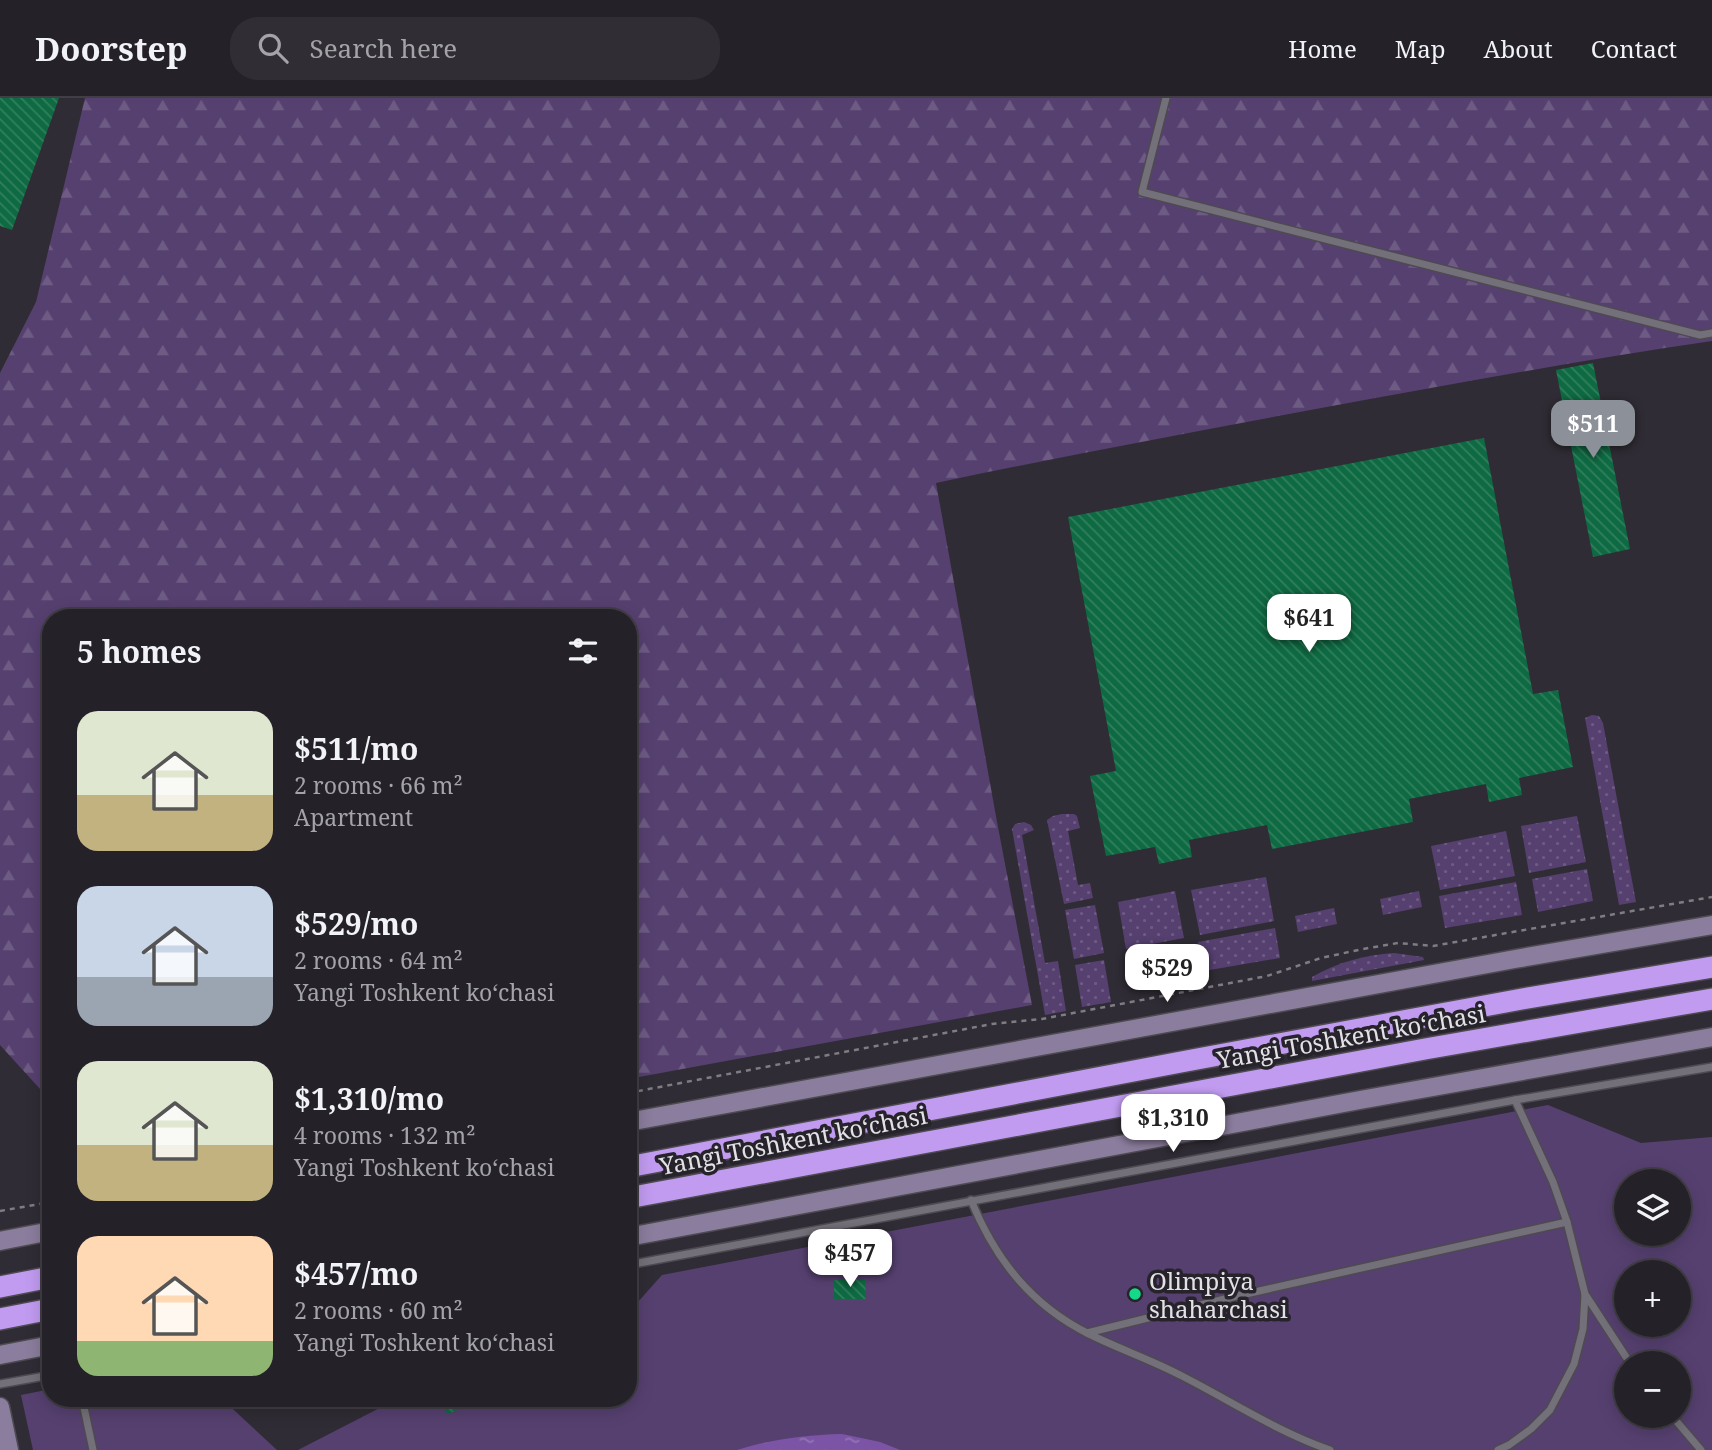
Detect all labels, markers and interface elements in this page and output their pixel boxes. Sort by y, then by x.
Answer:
search box [230,17,720,80]
text: Doorstep [35,26,188,71]
icon: search [254,29,292,67]
text: Search here [310,30,457,66]
text: Home [1288,32,1357,65]
text: Map [1395,32,1446,65]
text: About [1484,32,1553,65]
text: Contact [1591,32,1677,65]
pin: $511 [1552,400,1634,460]
text: $511 [1567,407,1619,439]
pin: $641 [1268,594,1350,654]
text: $641 [1283,601,1335,633]
text: 5 homes [77,631,201,672]
icon: filters [564,632,602,670]
text: $511/mo [294,728,418,769]
icon: home [133,739,217,823]
text: 2 rooms · 66 m² [294,769,463,801]
text: Apartment [294,801,413,833]
text: $529/mo [294,903,418,944]
icon: home [133,914,217,998]
text: 2 rooms · 64 m² [294,944,463,976]
pin: $529 [1126,944,1208,1004]
text: $529 [1141,951,1193,983]
text: Yangi Toshkent ko‘chasi [294,976,555,1008]
street label: Yangi Toshkent ko‘chasi [1213,996,1488,1076]
text: $1,310/mo [294,1078,444,1119]
icon: home [133,1089,217,1173]
pin: $1,310 [1116,1094,1230,1154]
street label: Yangi Toshkent ko‘chasi [655,1098,930,1182]
text: $1,310 [1137,1101,1209,1133]
text: 4 rooms · 132 m² [294,1119,476,1151]
text: Yangi Toshkent ko‘chasi [294,1151,555,1183]
map controls [1614,1169,1691,1428]
button: layers [1614,1169,1691,1246]
pin: $457 [809,1230,891,1289]
text: $457 [824,1236,876,1268]
text: $457/mo [294,1253,418,1294]
button: + [1614,1260,1691,1337]
icon: home [133,1264,217,1348]
place label: Olimpiya shaharchasi [1149,1264,1288,1325]
marker: Olimpiya shaharchasi [1127,1286,1143,1302]
text: 2 rooms · 60 m² [294,1294,463,1326]
text: Yangi Toshkent ko‘chasi [294,1326,555,1358]
button: − [1614,1351,1691,1428]

